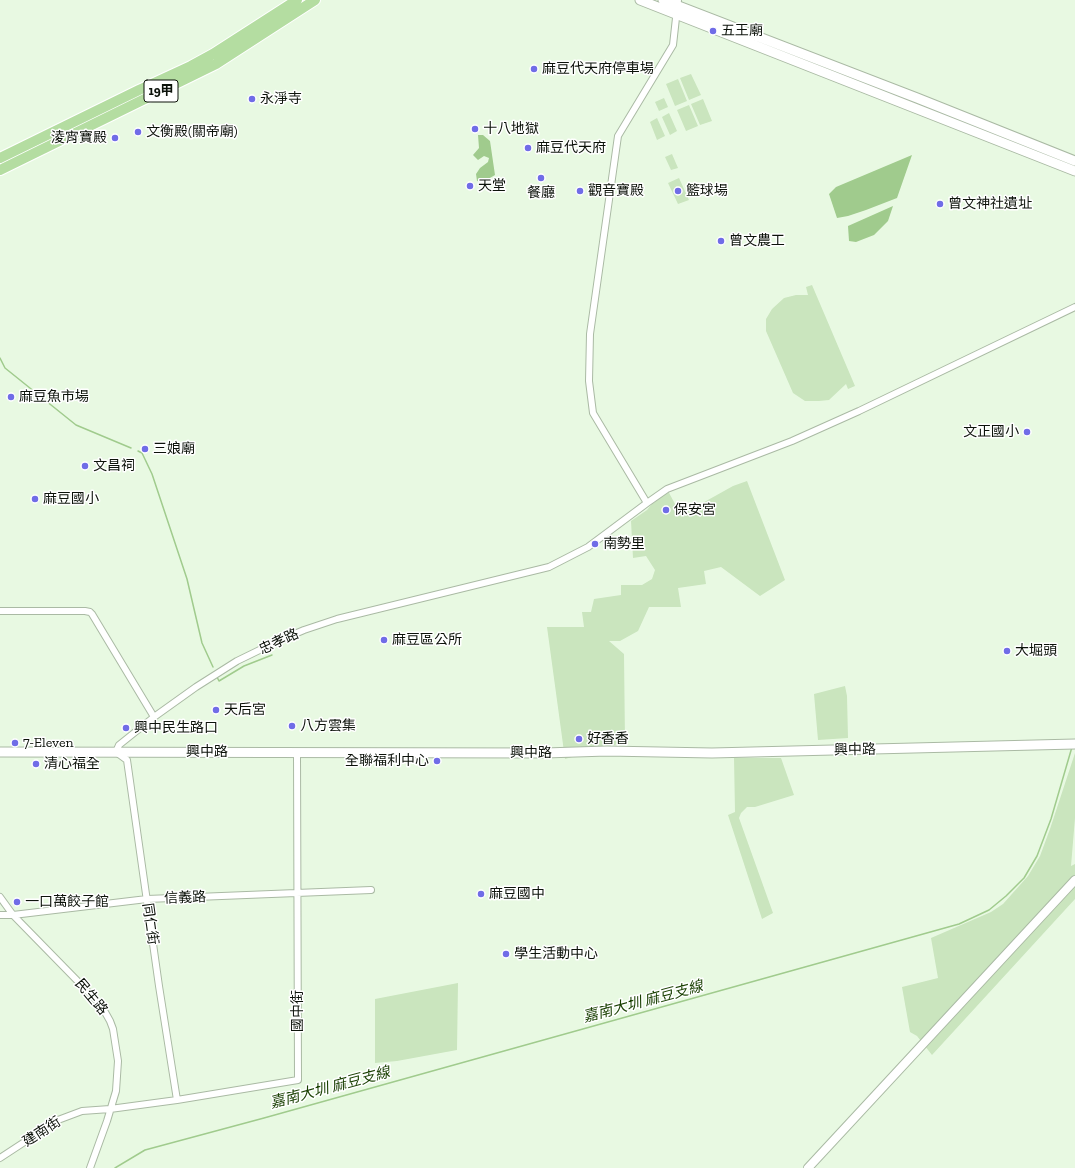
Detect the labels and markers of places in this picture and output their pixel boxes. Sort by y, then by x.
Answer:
place label: 五王廟 [721,23,763,39]
marker: 五王廟 [708,26,718,36]
place label: 麻豆代天府停車場 [542,61,654,77]
marker: 麻豆代天府停車場 [529,64,539,74]
place label: 永淨寺 [260,91,302,107]
marker: 永淨寺 [247,94,257,104]
place label: 十八地獄 [483,121,539,137]
place label: 文衡殿(關帝廟) [146,124,238,140]
marker: 十八地獄 [470,124,480,134]
marker: 文衡殿(關帝廟) [133,127,143,137]
place label: 淩宵寶殿 [51,130,107,146]
marker: 淩宵寶殿 [110,133,120,143]
place label: 麻豆代天府 [536,140,606,156]
marker: 麻豆代天府 [523,143,533,153]
marker: 餐廳 [536,173,546,183]
place label: 天堂 [478,178,506,194]
marker: 天堂 [465,181,475,191]
place label: 觀音寶殿 [588,183,644,199]
place label: 籃球場 [686,183,728,199]
place label: 餐廳 [527,185,555,201]
marker: 觀音寶殿 [575,186,585,196]
marker: 籃球場 [673,186,683,196]
place label: 曾文神社遺址 [948,196,1032,212]
marker: 曾文神社遺址 [935,199,945,209]
place label: 曾文農工 [729,233,785,249]
marker: 曾文農工 [716,236,726,246]
place label: 麻豆魚市場 [19,389,89,405]
marker: 麻豆魚市場 [6,392,16,402]
place label: 文正國小 [963,424,1019,440]
marker: 文正國小 [1022,427,1032,437]
place label: 三娘廟 [153,441,195,457]
marker: 三娘廟 [140,444,150,454]
place label: 文昌祠 [93,458,135,474]
marker: 文昌祠 [80,461,90,471]
place label: 麻豆國小 [43,491,99,507]
marker: 麻豆國小 [30,494,40,504]
place label: 保安宮 [674,502,716,518]
marker: 保安宮 [661,505,671,515]
place label: 南勢里 [603,536,645,552]
marker: 南勢里 [590,539,600,549]
place label: 麻豆區公所 [392,632,462,648]
marker: 麻豆區公所 [379,635,389,645]
place label: 大堀頭 [1015,643,1057,659]
marker: 大堀頭 [1002,646,1012,656]
place label: 天后宮 [224,702,266,718]
marker: 天后宮 [211,705,221,715]
place label: 八方雲集 [300,718,356,734]
place label: 興中民生路口 [134,720,218,736]
marker: 八方雲集 [287,721,297,731]
marker: 興中民生路口 [121,723,131,733]
place label: 好香香 [587,731,629,747]
marker: 好香香 [574,734,584,744]
place label: 7-Eleven [23,735,74,751]
marker: 7-Eleven [10,738,20,748]
place label: 全聯福利中心 [345,753,429,769]
place label: 清心福全 [44,756,100,772]
marker: 全聯福利中心 [432,756,442,766]
marker: 清心福全 [31,759,41,769]
place label: 麻豆國中 [489,886,545,902]
marker: 麻豆國中 [476,889,486,899]
place label: 一口萬餃子館 [25,894,109,910]
marker: 一口萬餃子館 [12,897,22,907]
place label: 學生活動中心 [514,946,598,962]
marker: 學生活動中心 [501,949,511,959]

